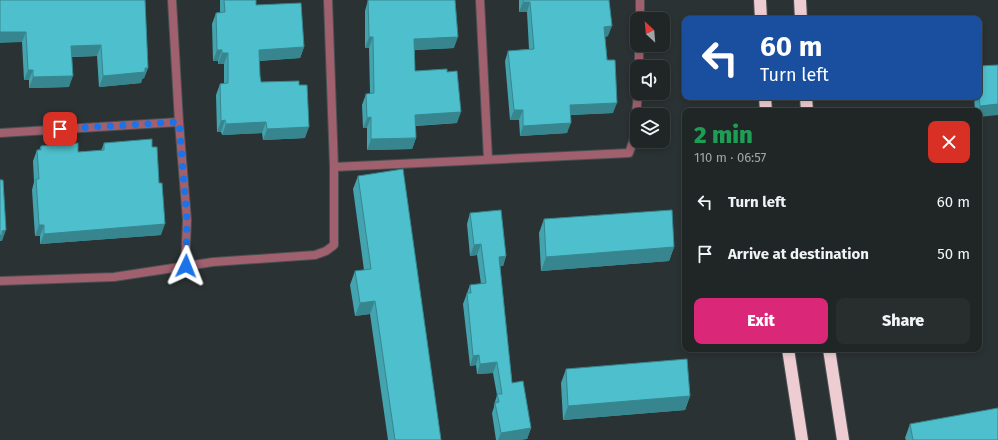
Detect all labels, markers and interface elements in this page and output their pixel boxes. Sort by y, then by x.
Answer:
north arrow [630,12,670,52]
map controls [630,12,670,148]
text: 60 m [760,30,822,63]
icon: left [694,32,746,84]
button: sound [630,60,670,100]
text: Turn left [760,64,829,86]
button: layers [630,108,670,148]
pin [43,112,77,146]
icon: arrive [49,118,71,140]
text: 2 min [694,121,753,149]
button: close [928,121,970,163]
text: 110 m · 06:57 [694,150,766,165]
icon: left [694,191,716,213]
text: Turn left [728,193,786,211]
text: 60 m [937,193,970,211]
icon: arrive [694,243,716,265]
position arrow [165,245,207,287]
text: Arrive at destination [728,245,869,263]
text: 50 m [937,245,970,263]
button: Exit [694,298,828,344]
button: Share [836,298,970,344]

